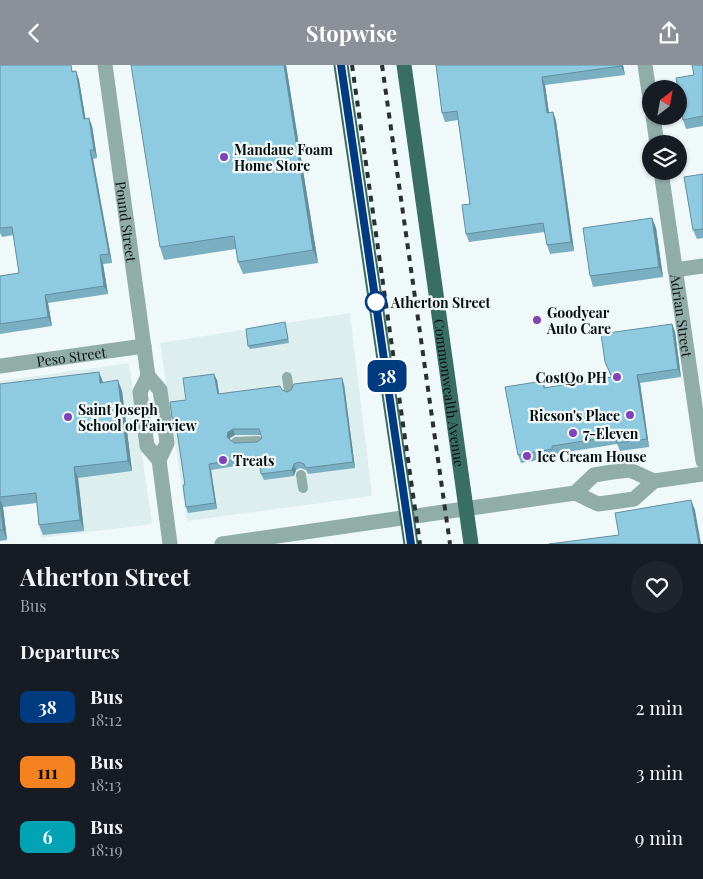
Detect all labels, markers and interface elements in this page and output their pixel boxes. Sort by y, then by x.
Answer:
text: Stopwise [306,18,397,48]
icon: back [20,19,48,47]
icon: share [655,19,683,47]
north arrow [642,80,688,125]
map controls [642,80,687,180]
button: layers [642,135,687,180]
place label: Mandaue Foam Home Store [234,140,333,175]
marker: Mandaue Foam Home Store [218,151,230,163]
street label: Pound Street [112,180,142,264]
street label: Adrian Street [666,272,697,359]
marker: Atherton Street [365,291,387,313]
place label: Atherton Street [390,293,490,312]
place label: Goodyear Auto Care [546,303,611,338]
marker: Goodyear Auto Care [531,314,543,326]
street label: Commonwealth Avenue [430,318,470,468]
street label: Peso Street [35,342,108,370]
line badge: 38 [364,360,410,392]
text: 38 [378,364,396,388]
place label: CostQo PH [535,368,607,387]
marker: CostQo PH [611,371,623,383]
place label: Saint Joseph School of Fairview [78,400,198,435]
place label: Ricson's Place [529,406,620,425]
marker: Ricson's Place [624,409,636,421]
marker: Saint Joseph School of Fairview [62,411,74,423]
place label: 7-Eleven [583,424,639,443]
marker: 7-Eleven [567,427,579,439]
place label: Ice Cream House [537,447,647,466]
marker: Ice Cream House [521,450,533,462]
place label: Treats [233,451,274,470]
marker: Treats [217,454,229,466]
text: Atherton Street [20,560,190,592]
button: heart [631,561,683,613]
text: Bus [20,595,46,616]
text: Departures [20,638,120,664]
text: Bus [90,683,123,709]
text: 2 min [635,694,683,720]
text: 38 [38,695,57,719]
text: 18:12 [90,709,122,730]
text: Bus [90,748,123,774]
text: 3 min [636,759,683,785]
text: 111 [37,760,58,784]
text: 18:13 [90,774,121,795]
text: Bus [90,813,123,839]
text: 9 min [635,824,683,850]
text: 6 [42,825,53,849]
text: 18:19 [90,839,123,860]

